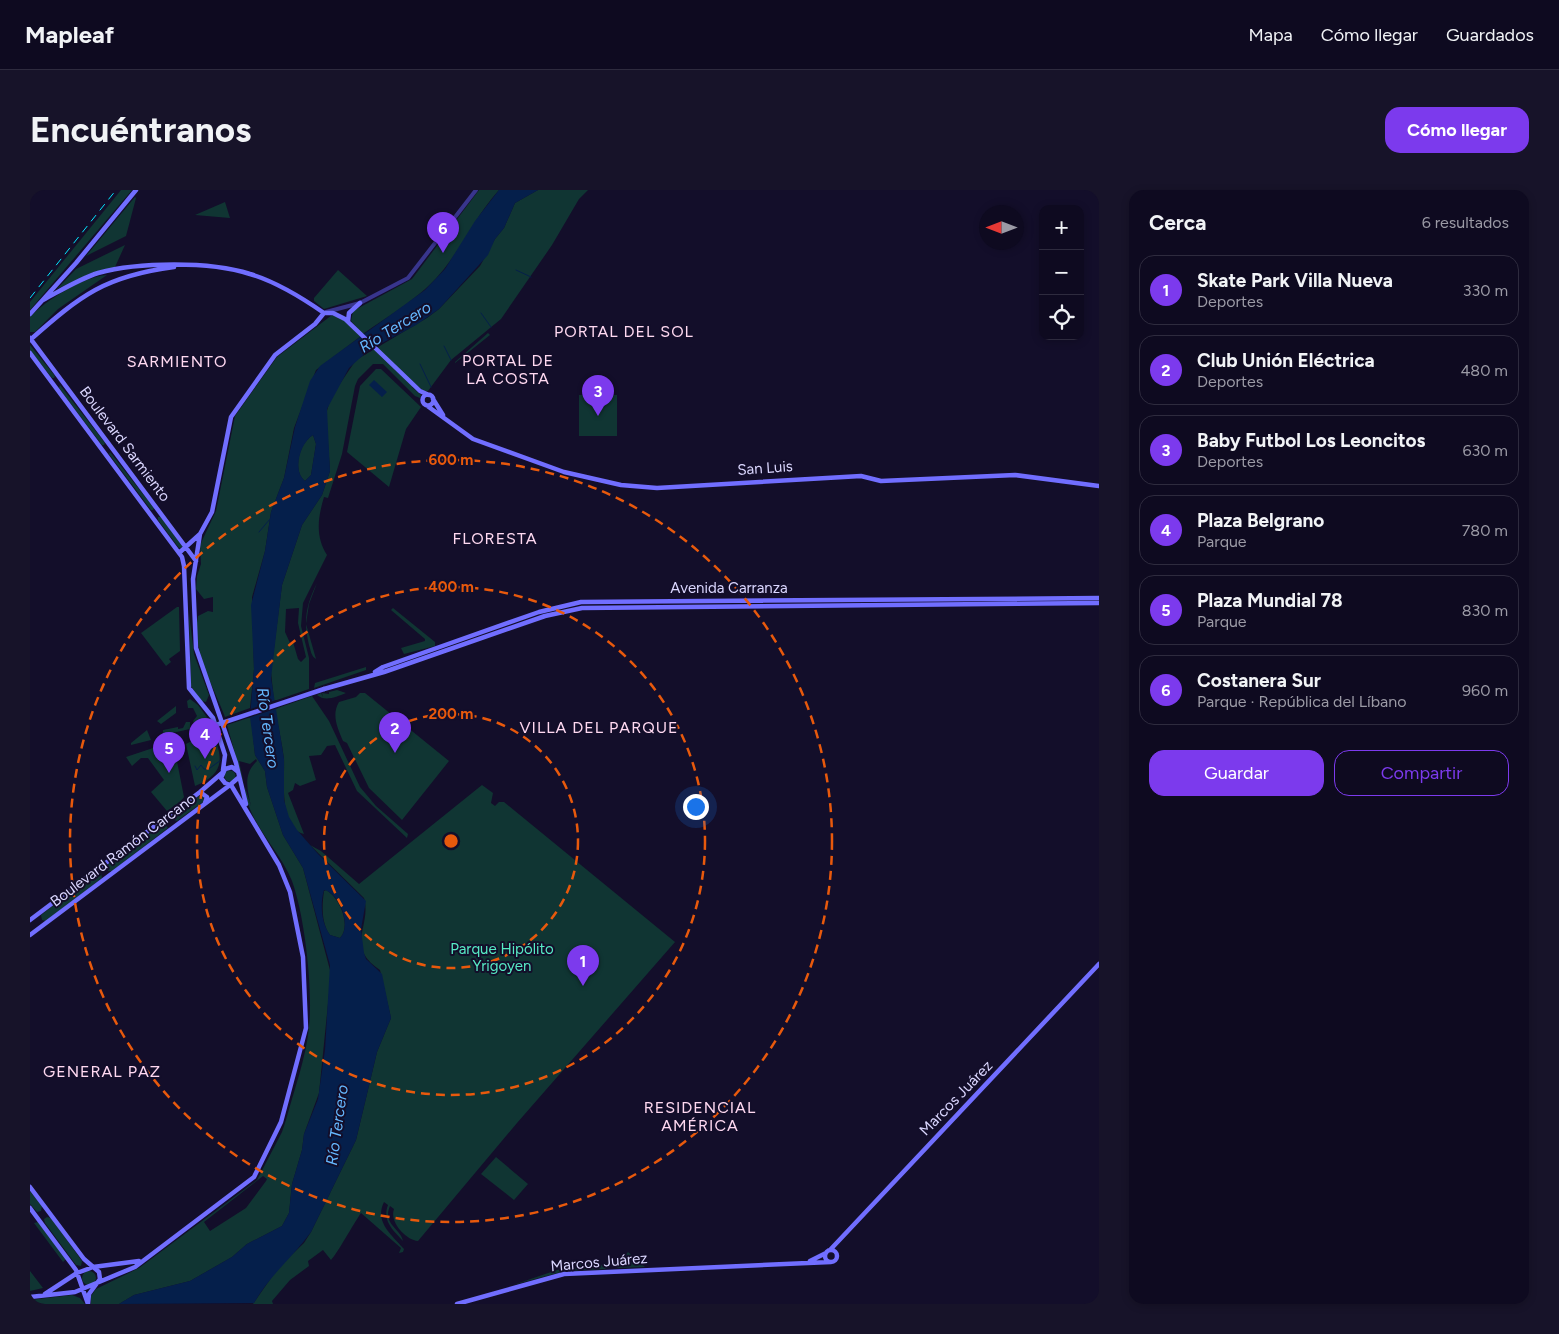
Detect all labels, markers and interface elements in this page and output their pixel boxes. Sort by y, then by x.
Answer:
text: Mapleaf [25,20,114,49]
text: Mapa [1248,24,1293,46]
text: Cómo llegar [1321,24,1418,46]
text: Guardados [1446,24,1534,46]
button: Cómo llegar [1385,107,1529,153]
text: Encuéntranos [30,109,251,151]
north arrow [979,205,1024,250]
map controls [1039,205,1084,340]
button: + [1039,205,1084,250]
text: Cerca [1149,210,1206,235]
pin: 6 [427,212,459,253]
text: 6 resultados [1422,213,1509,232]
button: − [1039,250,1084,295]
text: Skate Park Villa Nueva [1197,269,1393,292]
text: 1 [1163,281,1169,300]
text: 330 m [1463,281,1508,300]
text: Deportes [1197,292,1263,311]
button: locate [1039,295,1084,340]
water label: Río Tercero [356,297,434,357]
district label: PORTAL DEL SOL [554,322,694,341]
text: Club Unión Eléctrica [1197,349,1375,372]
district label: PORTAL DE LA COSTA [462,351,554,388]
district label: SARMIENTO [127,352,227,371]
text: 2 [1161,361,1171,380]
text: 480 m [1460,361,1508,380]
text: Deportes [1197,372,1263,391]
pin: 3 [582,375,614,416]
street label: Boulevard Sarmiento [76,383,174,505]
text: Baby Futbol Los Leoncitos [1197,429,1425,452]
text: 3 [1162,441,1170,460]
text: 630 m [1462,441,1508,460]
text: 600 m [429,451,473,469]
text: Deportes [1197,452,1263,471]
street label: San Luis [737,457,793,479]
text: Plaza Belgrano [1197,509,1324,532]
text: 4 [1161,521,1171,540]
text: 780 m [1462,521,1508,540]
district label: FLORESTA [452,529,538,548]
text: Parque [1197,532,1247,551]
text: 400 m [428,578,474,596]
street label: Avenida Carranza [670,579,788,597]
text: Plaza Mundial 78 [1197,589,1343,612]
text: 5 [1161,601,1171,620]
text: 830 m [1462,601,1508,620]
text: Parque [1197,612,1247,631]
text: Costanera Sur [1197,669,1321,692]
text: 6 [1161,681,1171,700]
text: 960 m [1462,681,1508,700]
water label: Río Tercero [253,686,283,770]
text: Parque · República del Líbano [1197,692,1406,711]
text: 200 m [429,705,473,723]
pin: 2 [379,712,411,753]
pin: 4 [189,718,221,759]
district label: VILLA DEL PARQUE [520,718,678,737]
pin: 5 [153,732,185,773]
button: Guardar [1149,750,1324,796]
button: Compartir [1334,750,1509,796]
street label: Boulevard Ramón Carcano [47,789,199,911]
your location [683,794,709,820]
centre of rings [442,832,460,850]
park label: Parque Hipólito Yrigoyen [450,940,554,975]
pin: 1 [567,945,599,986]
street label: Marcos Juárez [916,1057,996,1139]
district label: GENERAL PAZ [43,1062,161,1081]
water label: Río Tercero [322,1083,352,1167]
district label: RESIDENCIAL AMÉRICA [644,1098,756,1135]
street label: Marcos Juárez [550,1249,648,1275]

